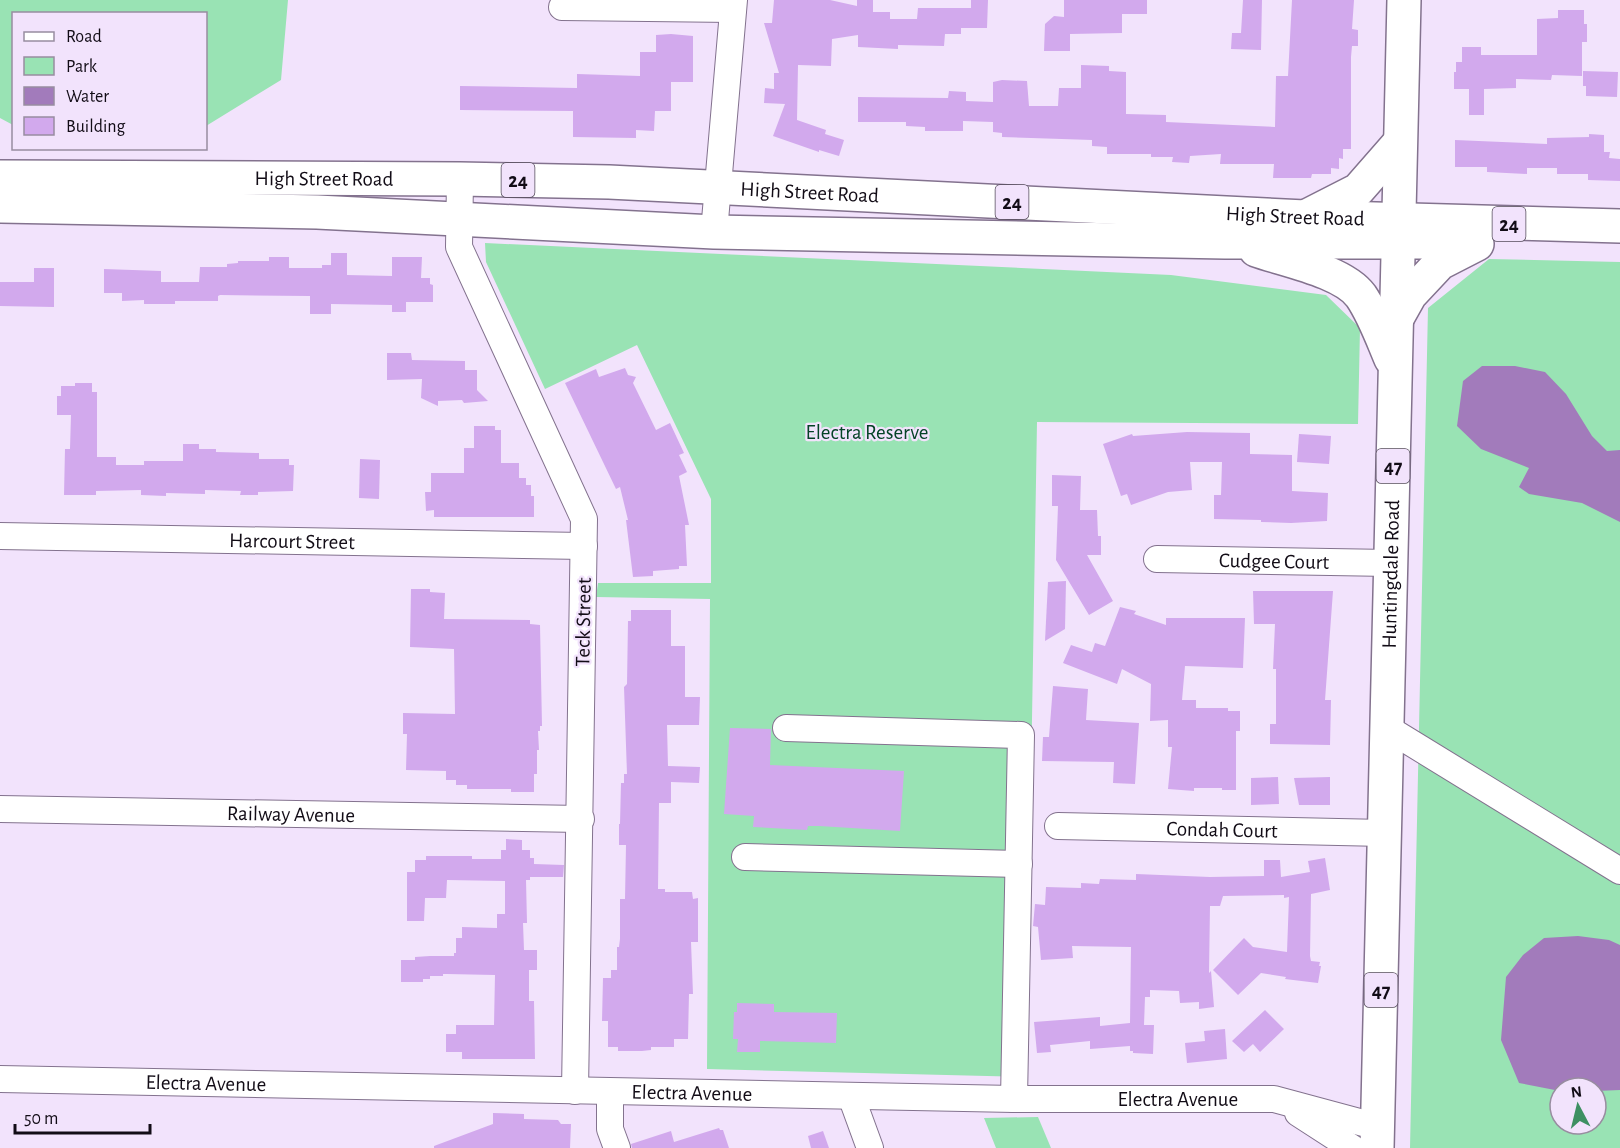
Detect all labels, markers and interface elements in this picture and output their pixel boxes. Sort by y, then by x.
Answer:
legend [12,12,207,150]
text: Road [66,28,102,46]
text: Park [66,58,98,76]
text: Water [66,88,109,106]
text: Building [66,118,126,136]
road number: 24 [502,163,534,197]
street label: High Street Road [255,168,394,190]
street label: High Street Road [740,179,880,207]
road number: 24 [996,185,1028,219]
street label: High Street Road [1225,203,1365,230]
road number: 24 [1492,207,1526,241]
park label: Electra Reserve [806,422,928,443]
road number: 47 [1376,449,1410,483]
street label: Huntingdale Road [1379,499,1403,649]
street label: Harcourt Street [229,530,355,553]
street label: Cudgee Court [1219,550,1330,573]
street label: Teck Street [572,577,595,667]
street label: Railway Avenue [227,803,355,826]
street label: Condah Court [1166,818,1278,842]
road number: 47 [1364,973,1398,1007]
street label: Electra Avenue [145,1072,267,1095]
north arrow [1548,1076,1608,1136]
street label: Electra Avenue [631,1081,752,1105]
text: N [1570,1083,1583,1101]
street label: Electra Avenue [1117,1089,1238,1110]
scale bar [15,1097,150,1135]
text: 50 m [24,1110,58,1128]

